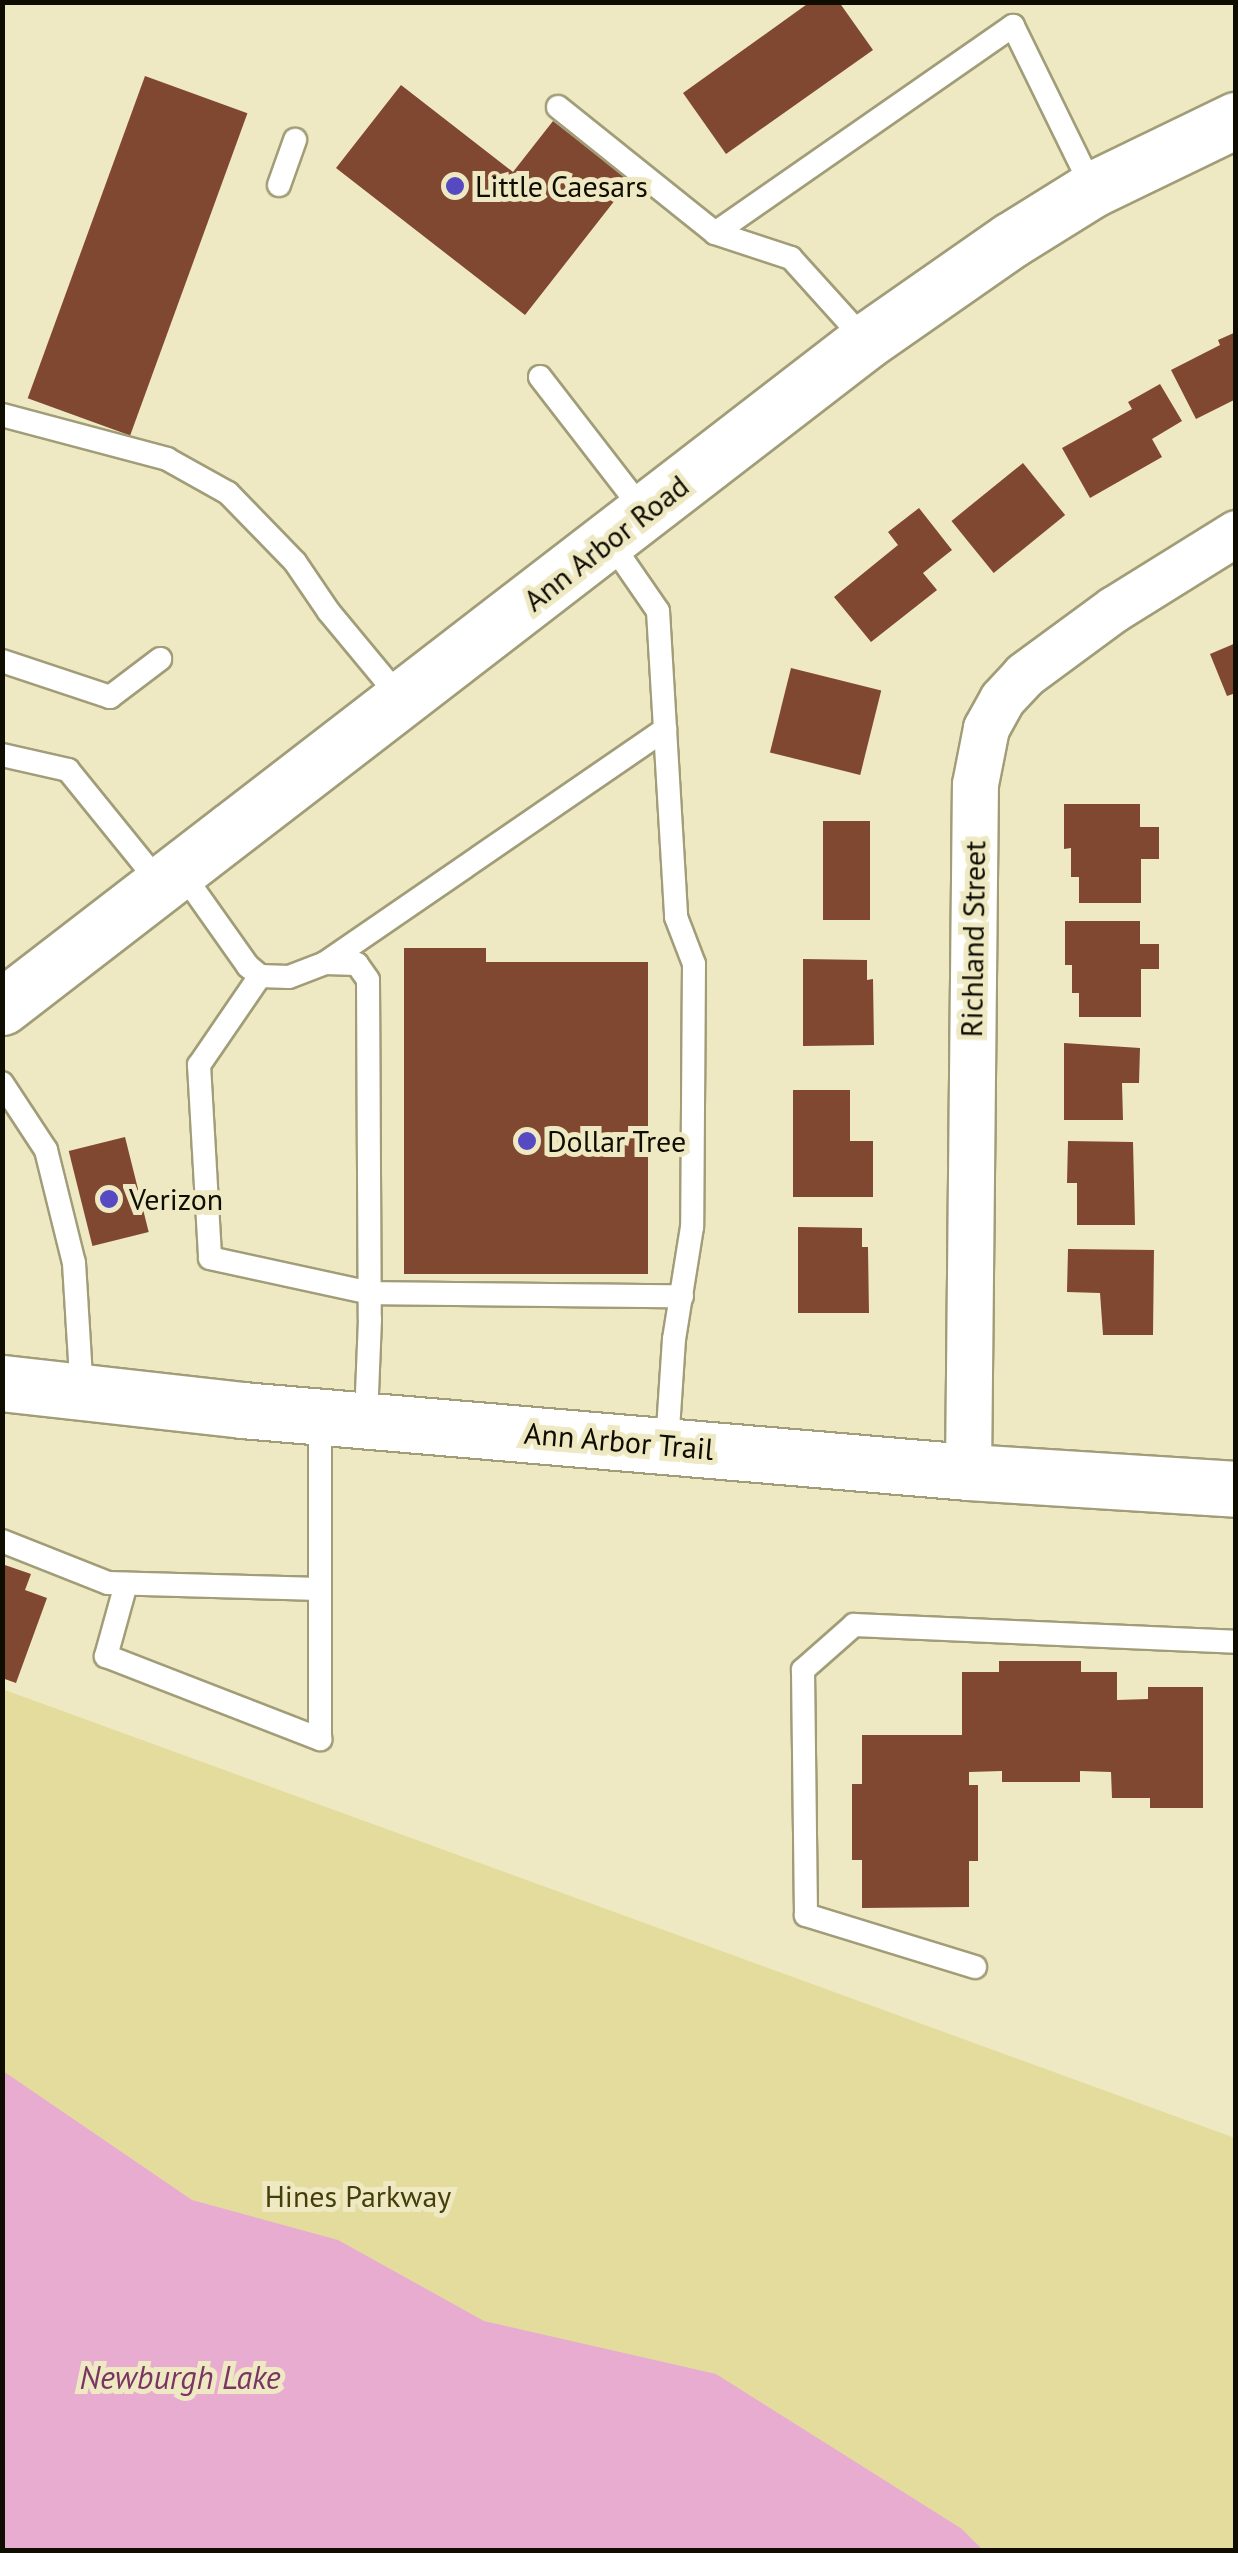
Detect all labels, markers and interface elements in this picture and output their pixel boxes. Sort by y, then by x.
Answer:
place label: Little Caesars [475,168,648,204]
marker: Little Caesars [444,175,466,197]
street label: Ann Arbor Road [516,467,696,619]
street label: Richland Street [953,840,993,1038]
place label: Dollar Tree [547,1123,687,1159]
marker: Dollar Tree [516,1130,538,1152]
place label: Verizon [129,1181,223,1217]
marker: Verizon [98,1188,120,1210]
street label: Ann Arbor Trail [522,1415,716,1467]
park label: Hines Parkway [265,2178,451,2214]
water label: Newburgh Lake [79,2358,281,2396]

